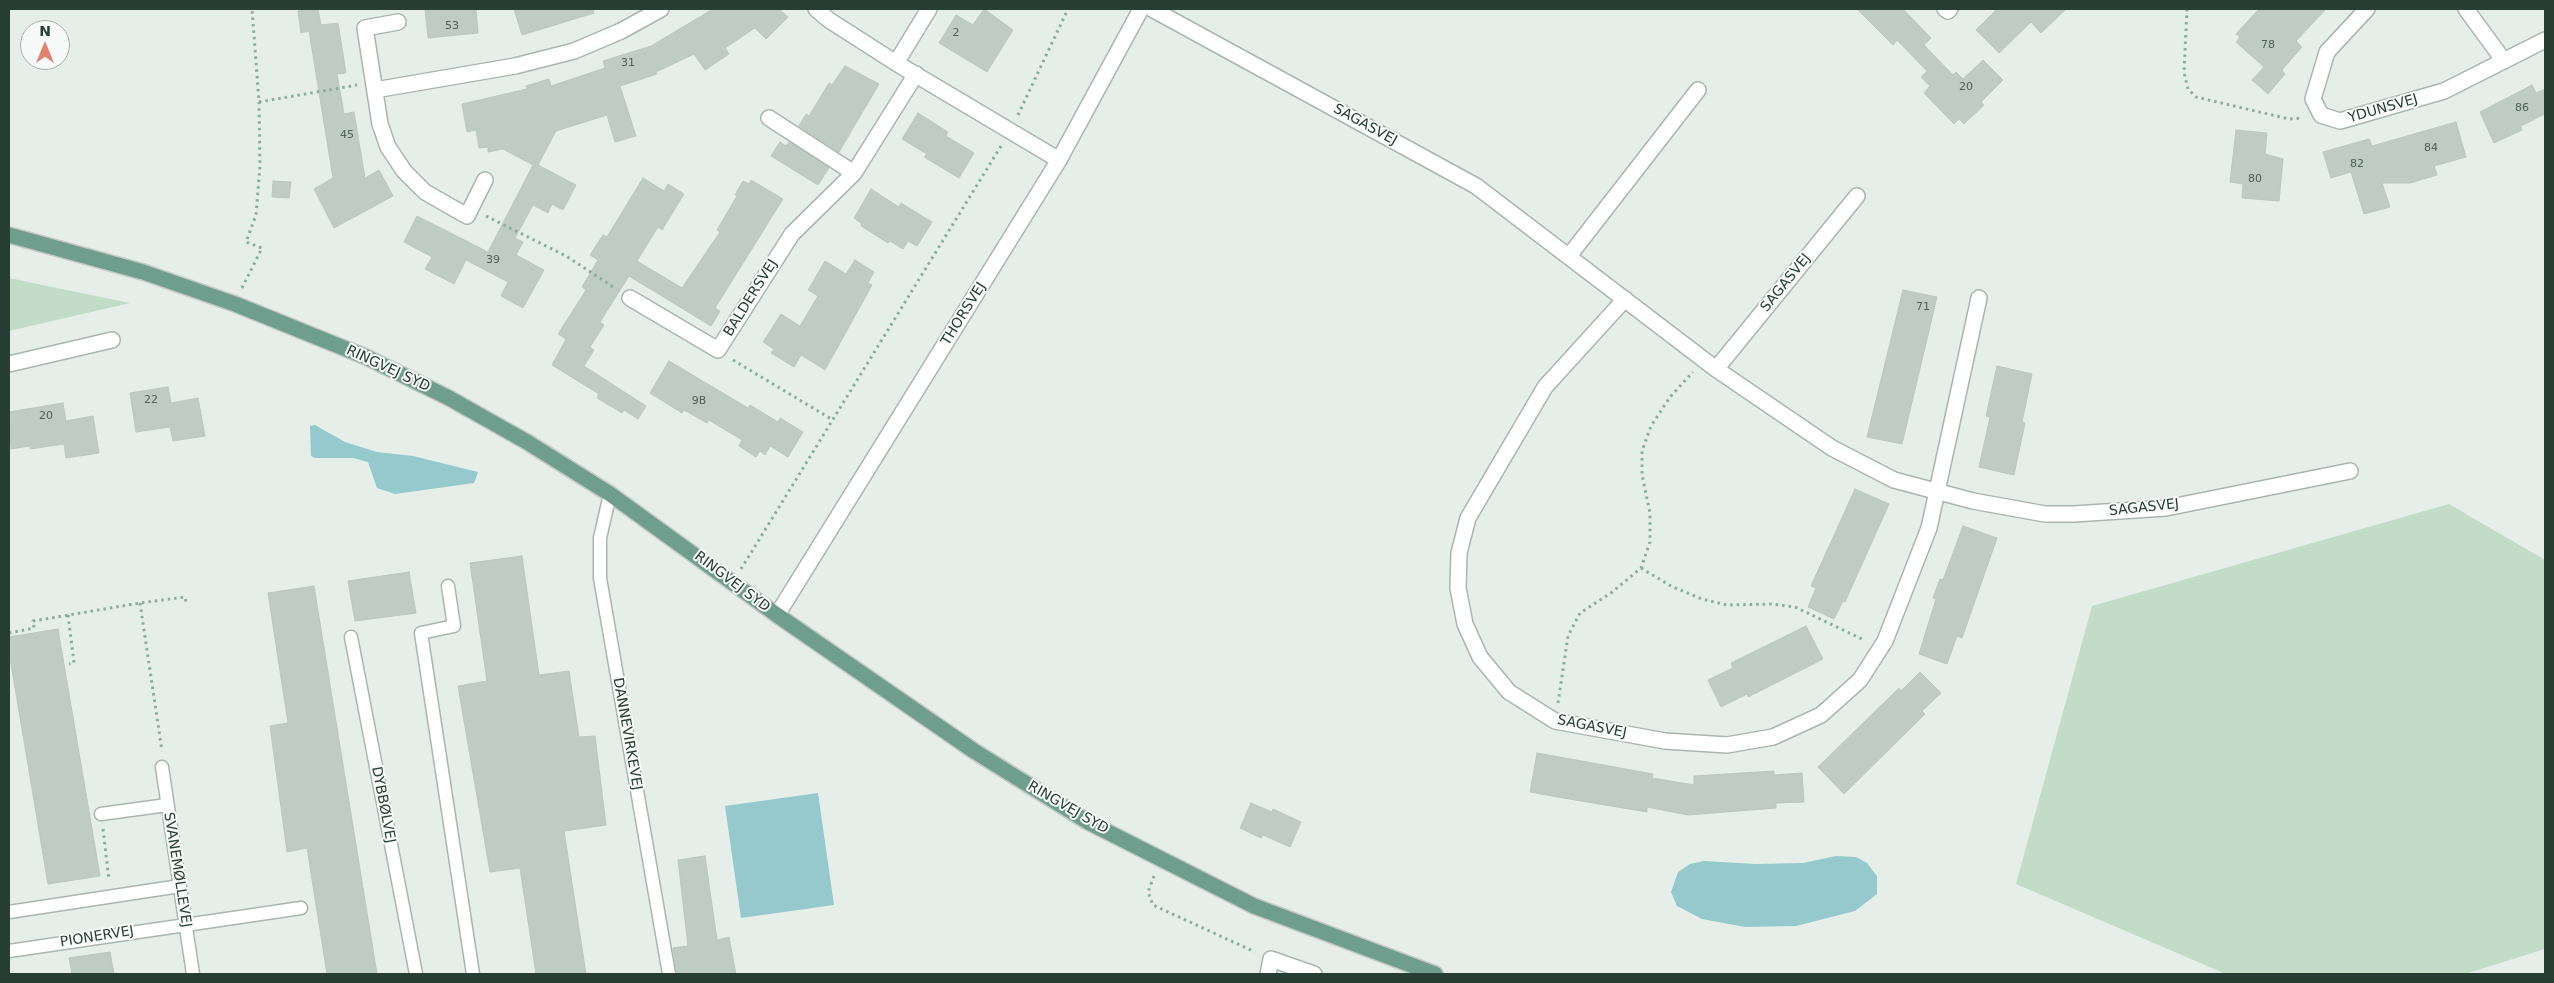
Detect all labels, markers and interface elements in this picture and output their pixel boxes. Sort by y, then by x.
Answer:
house number: 53 [445,19,459,33]
north arrow [20,20,70,70]
text: N [39,23,51,39]
house number: 2 [953,26,959,40]
house number: 78 [2261,38,2275,52]
house number: 31 [621,56,635,70]
house number: 20 [1959,80,1973,94]
street label: YDUNSVEJ [2346,91,2420,127]
street label: SAGASVEJ [1330,101,1400,149]
house number: 86 [2515,101,2529,115]
house number: 45 [340,128,354,142]
house number: 84 [2424,141,2438,155]
house number: 82 [2350,157,2364,171]
house number: 80 [2248,172,2262,186]
street label: SAGASVEJ [1757,250,1815,316]
house number: 39 [486,253,500,267]
street label: BALDERSVEJ [721,256,781,340]
street label: THORSVEJ [938,279,990,349]
house number: 71 [1916,300,1930,314]
street label: RINGVEJ SYD [343,342,433,396]
house number: 22 [144,393,158,407]
house number: 9B [692,394,706,408]
house number: 20 [39,409,53,423]
street label: SAGASVEJ [2108,496,2180,520]
street label: RINGVEJ SYD [691,548,773,616]
street label: DANNEVIRKEVEJ [609,676,645,792]
street label: SAGASVEJ [1556,712,1628,742]
street label: DYBBØLVEJ [367,765,399,845]
street label: RINGVEJ SYD [1025,778,1111,838]
street label: SVANEMØLLEVEJ [160,811,194,929]
street label: PIONERVEJ [59,923,135,951]

